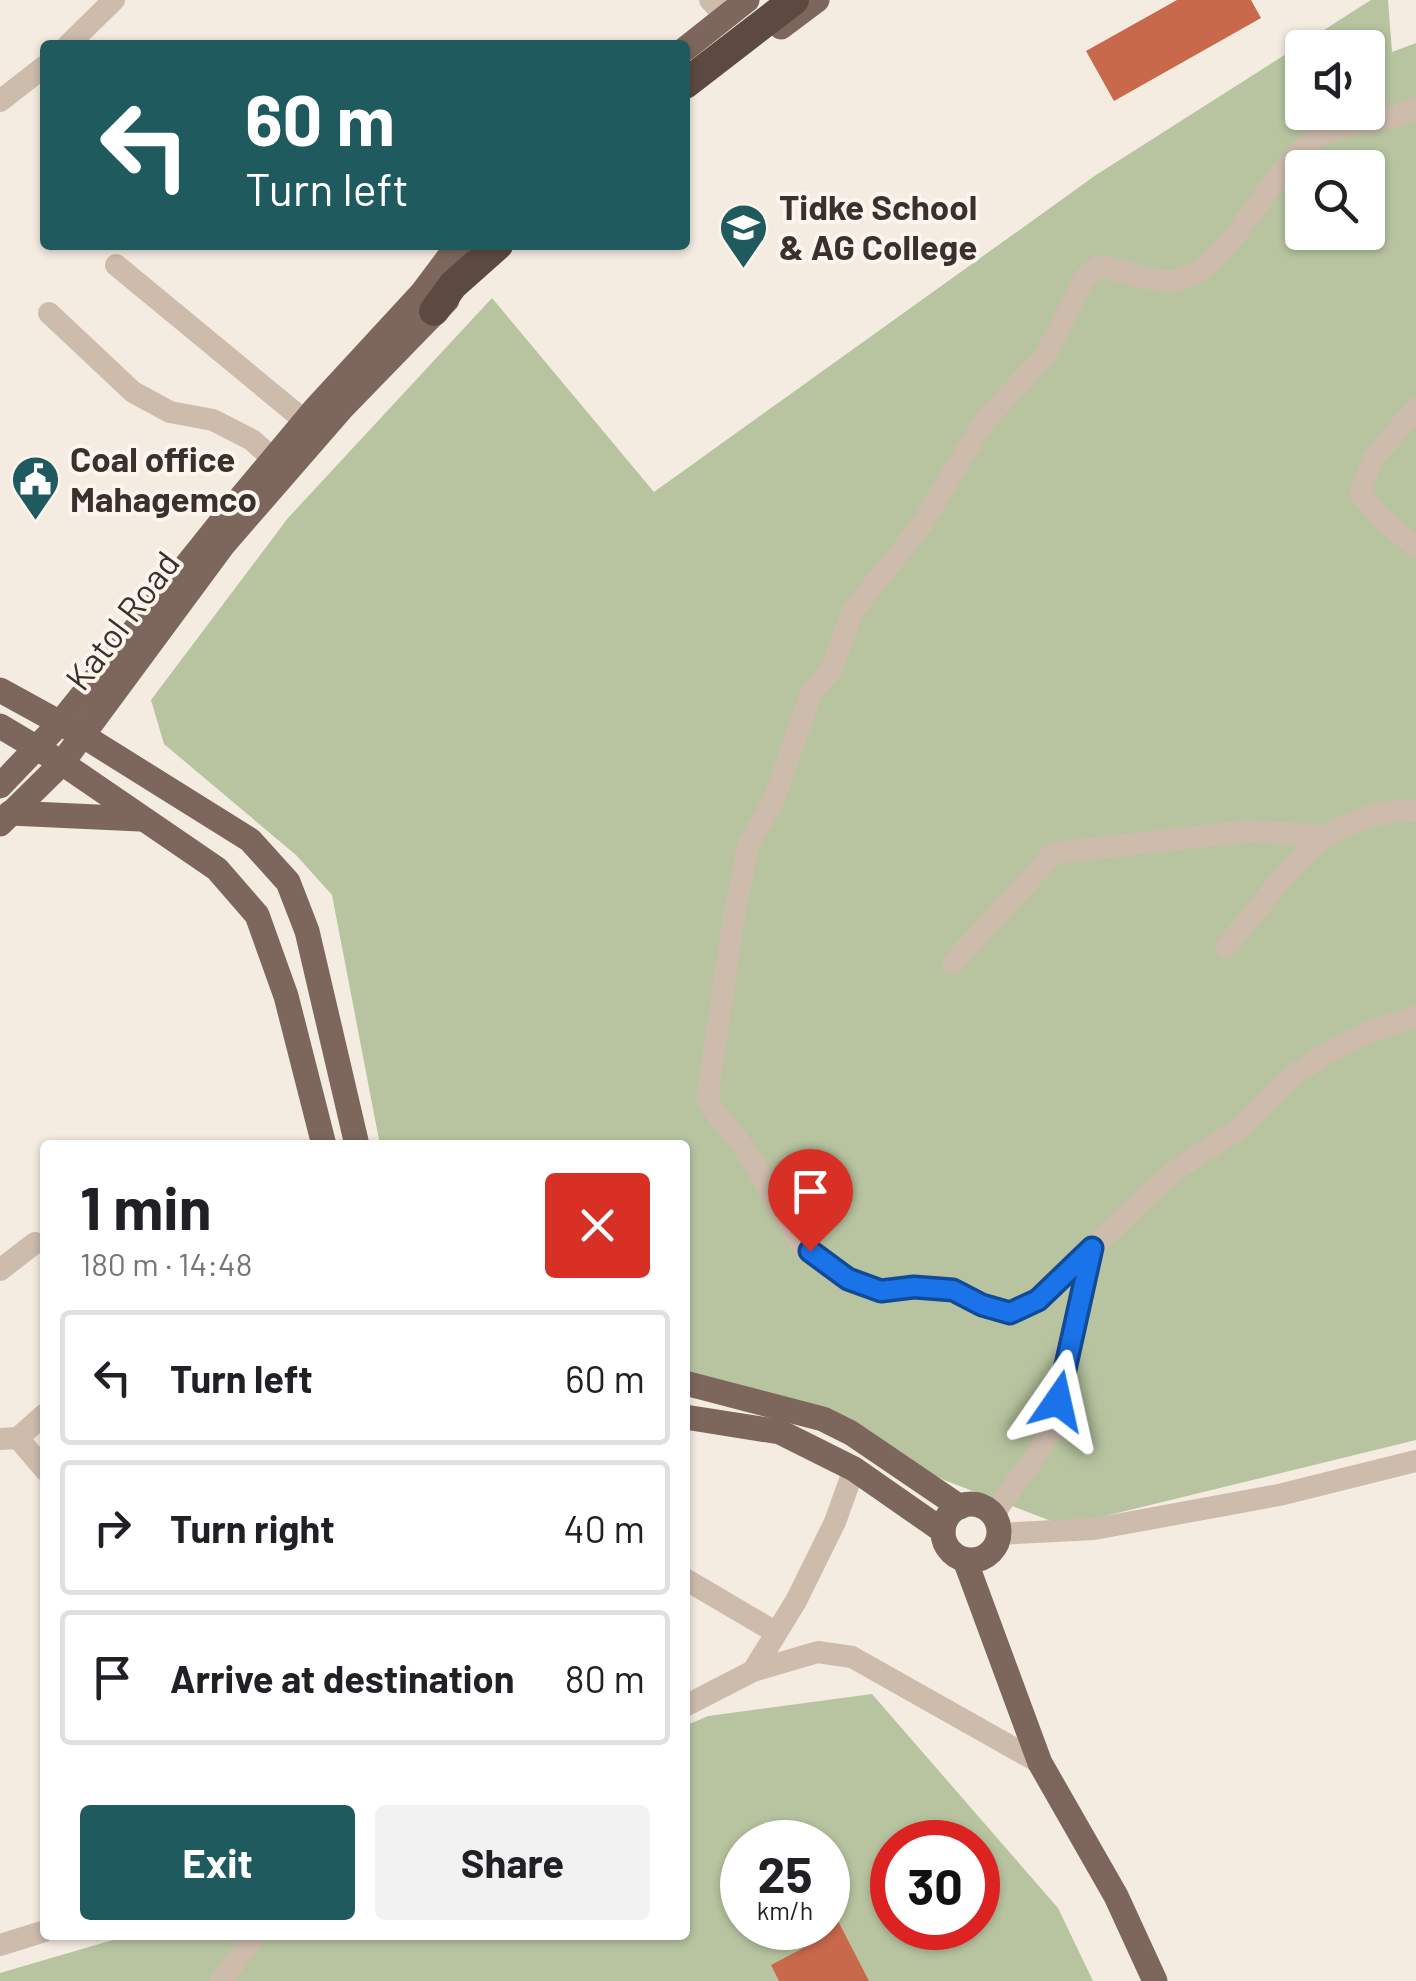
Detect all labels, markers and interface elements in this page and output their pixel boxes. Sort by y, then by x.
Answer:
map controls [1285,30,1385,250]
button: sound [1285,30,1385,130]
text: 60 m [245,76,395,160]
icon: left [80,80,210,210]
button: search [1285,150,1385,250]
text: Turn left [245,161,409,215]
place label: Tidke School & AG College [779,185,977,267]
school or university icon: Tidke School & AG College [718,202,770,270]
place label: Coal office Mahagemco [70,437,257,519]
public building icon: Coal office Mahagemco [9,454,61,522]
street label: Katol Road [56,542,187,697]
pin [768,1149,853,1252]
icon: arrive [783,1164,838,1219]
text: 1 min [80,1170,211,1242]
button: close [545,1173,650,1278]
text: 180 m · 14:48 [80,1244,252,1282]
position arrow [1006,1349,1110,1453]
icon: left [85,1350,140,1405]
text: Turn left [170,1355,313,1401]
text: 60 m [565,1355,645,1401]
icon: right [85,1500,140,1555]
text: Turn right [170,1505,335,1551]
text: 40 m [564,1505,645,1551]
icon: arrive [85,1650,140,1705]
text: Arrive at destination [170,1655,515,1701]
text: 80 m [565,1655,645,1701]
button: Exit [80,1805,355,1920]
button: Share [375,1805,650,1920]
speed limit sign: 30 [870,1820,1000,1950]
text: 25 [758,1843,812,1903]
text: km/h [757,1895,813,1925]

